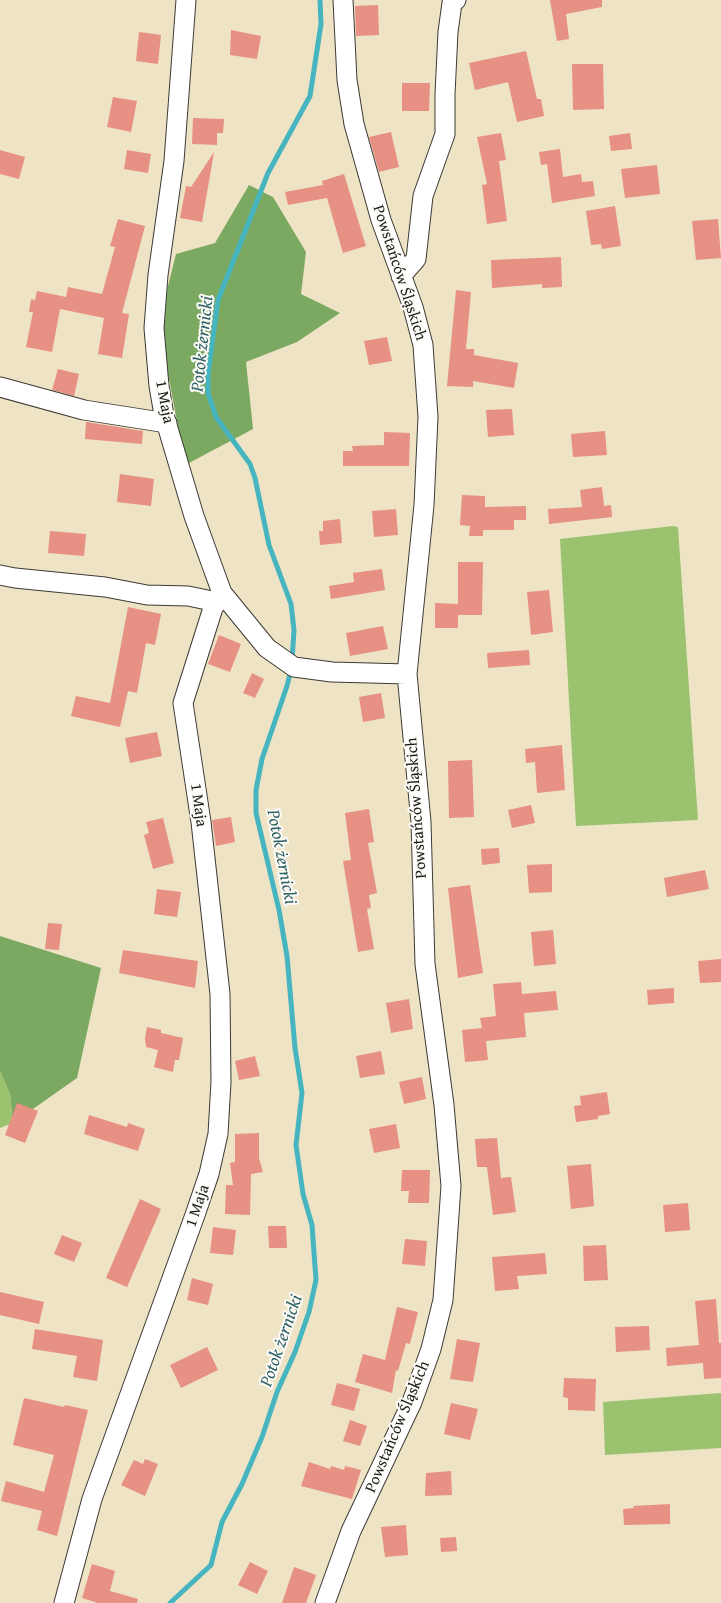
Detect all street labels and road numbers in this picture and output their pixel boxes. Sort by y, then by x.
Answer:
street label: Powstańców Śląskich [368,203,430,343]
street label: 1 Maja [150,379,178,425]
street label: Powstańców Śląskich [402,737,432,879]
street label: 1 Maja [185,782,211,828]
street label: 1 Maja [182,1182,214,1230]
street label: Powstańców Śląskich [362,1358,434,1496]

